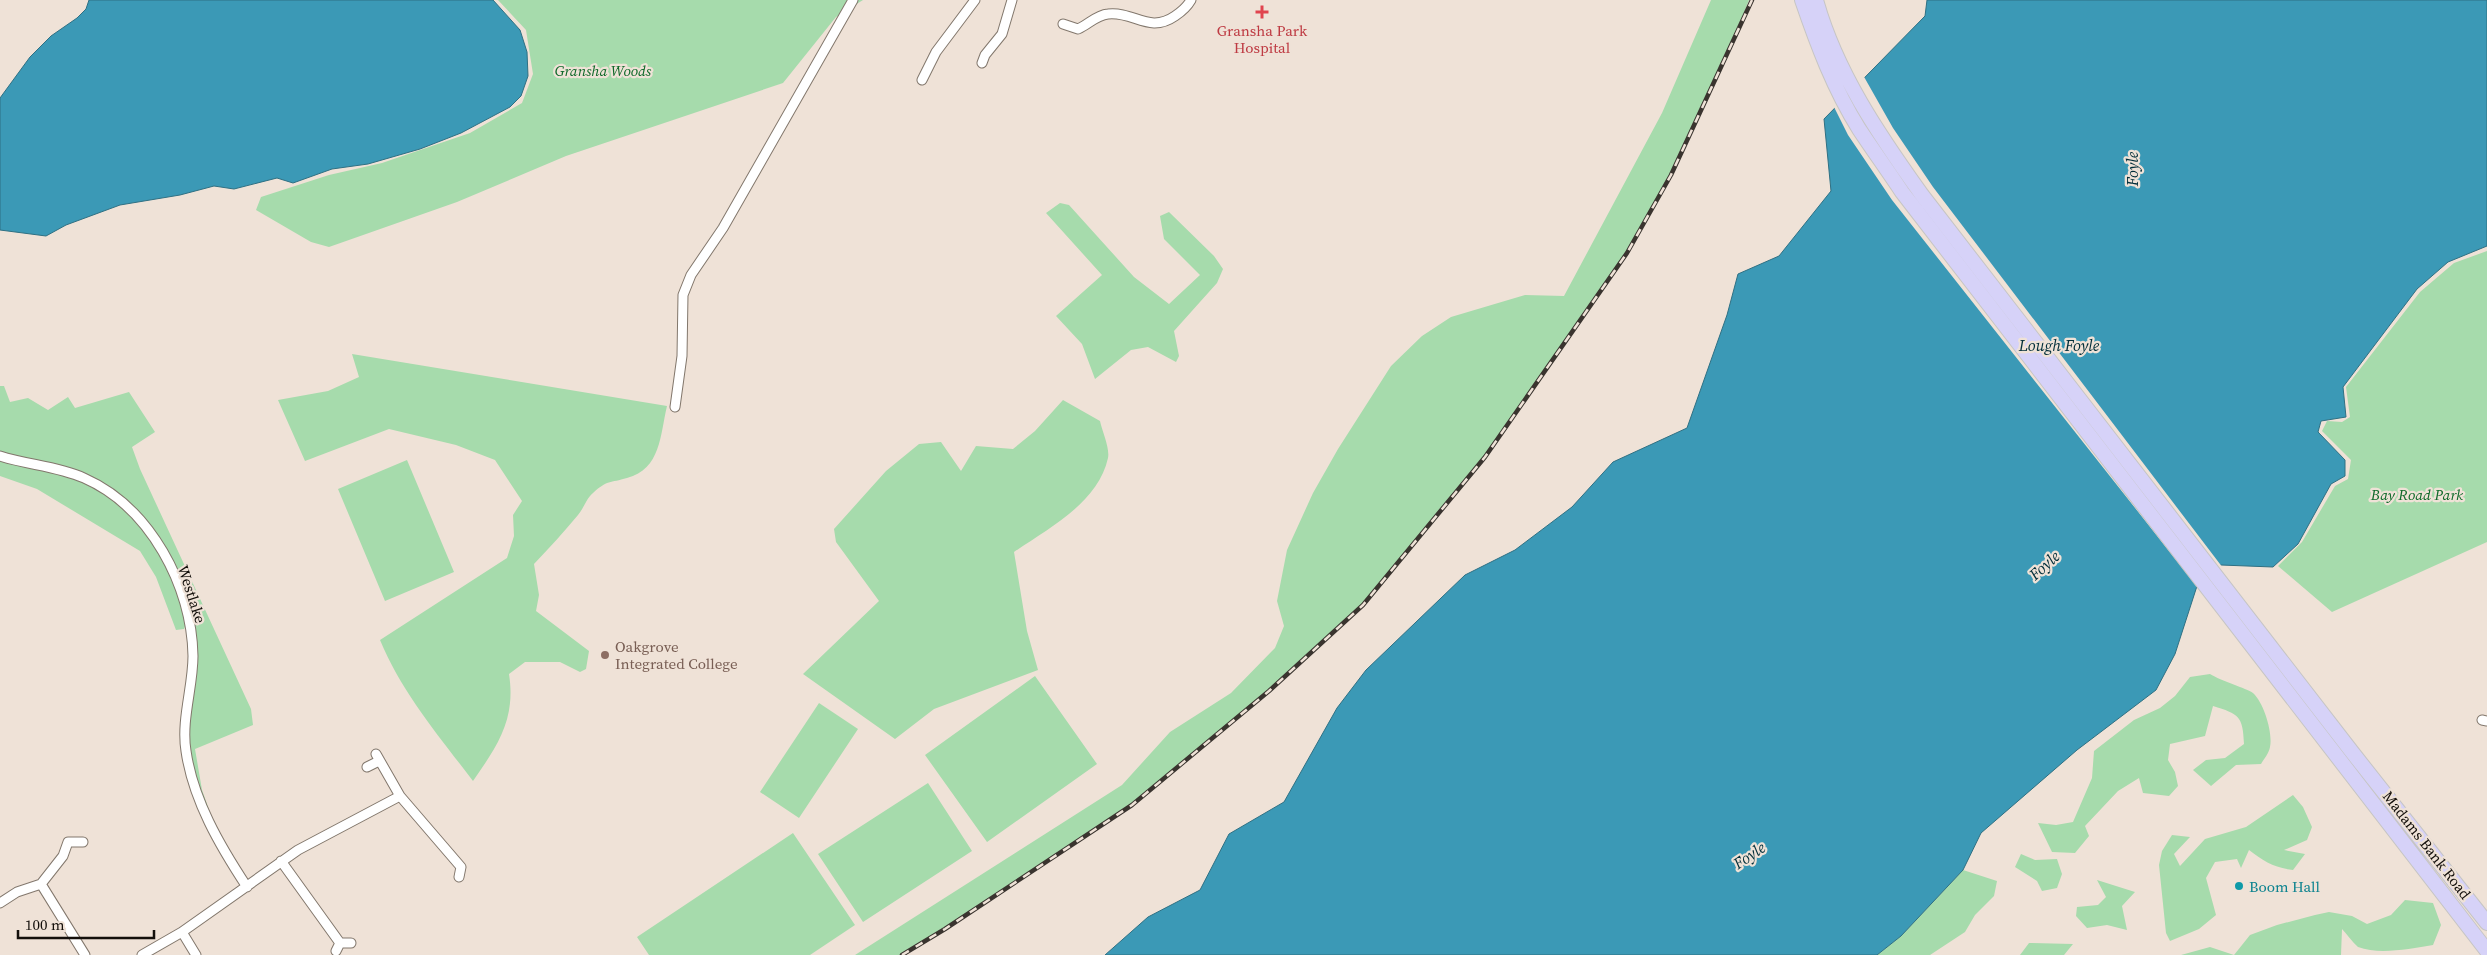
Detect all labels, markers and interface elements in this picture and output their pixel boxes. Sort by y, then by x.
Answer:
marker: Gransha Park Hospital [1255,5,1269,19]
place label: Gransha Park Hospital [1217,20,1308,58]
park label: Gransha Woods [555,60,652,81]
water label: Foyle [2121,151,2143,187]
water label: Lough Foyle [2018,334,2100,356]
park label: Bay Road Park [2370,484,2464,505]
water label: Foyle [2023,545,2065,585]
street label: Westlake [173,562,211,626]
place label: Oakgrove Integrated College [615,636,738,674]
marker: Oakgrove Integrated College [599,649,611,661]
street label: Madams Bank Road [2378,786,2476,904]
water label: Foyle [1728,836,1770,874]
place label: Boom Hall [2249,876,2321,897]
marker: Boom Hall [2233,880,2245,892]
scale bar [18,908,154,940]
text: 100 m [25,914,65,935]

